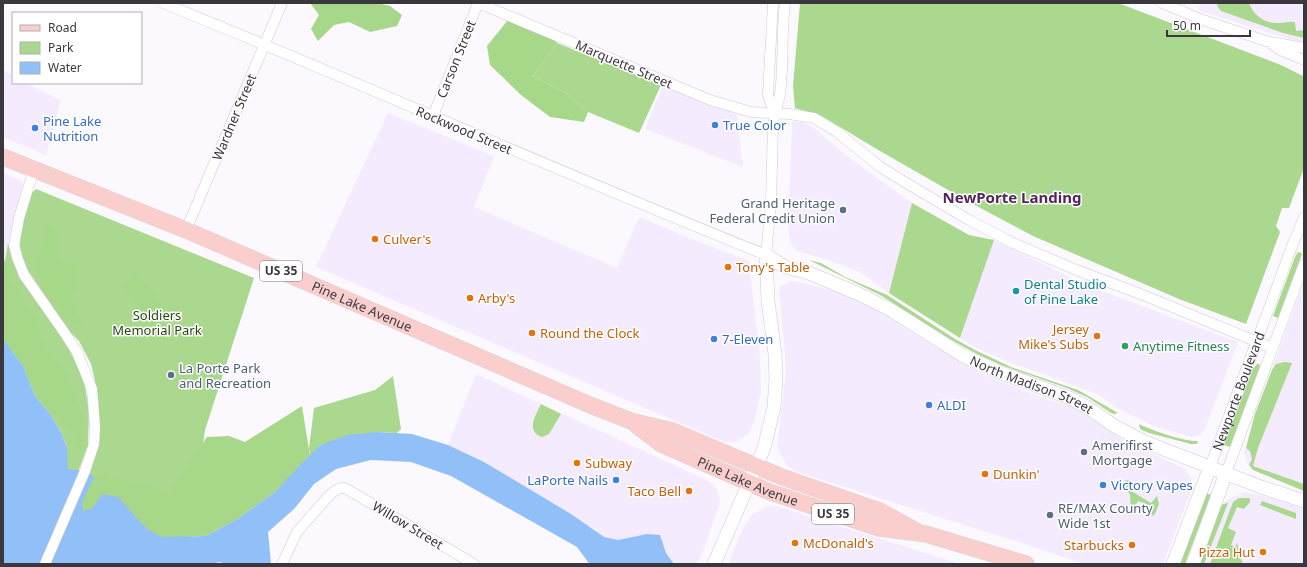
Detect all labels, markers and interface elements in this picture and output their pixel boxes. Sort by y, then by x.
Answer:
legend [12,12,142,84]
scale bar [1167,12,1250,38]
street label: Carson Street [432,17,480,101]
text: 50 m [1173,17,1201,34]
text: Road [48,19,77,36]
street label: Marquette Street [573,35,676,93]
text: Park [48,39,74,56]
text: Water [48,59,82,76]
street label: Wardner Street [208,71,261,163]
street label: Rockwood Street [413,102,515,158]
place label: Pine Lake Nutrition [43,112,101,145]
place label: True Color [723,116,787,134]
marker: True Color [710,120,720,130]
marker: Pine Lake Nutrition [30,123,40,133]
district label: NewPorte Landing [943,187,1081,207]
place label: Grand Heritage Federal Credit Union [710,194,835,227]
marker: Grand Heritage Federal Credit Union [838,205,848,215]
place label: Culver's [383,230,431,248]
marker: Culver's [370,234,380,244]
place label: Tony's Table [736,258,810,276]
road number: US 35 [260,261,302,281]
marker: Tony's Table [723,262,733,272]
place label: Dental Studio of Pine Lake [1024,275,1107,308]
street label: Pine Lake Avenue [309,277,415,336]
marker: Dental Studio of Pine Lake [1011,286,1021,296]
place label: Arby's [478,289,515,307]
marker: Arby's [465,293,475,303]
park label: Soldiers Memorial Park [112,306,202,339]
place label: Jersey Mike's Subs [1018,320,1089,353]
place label: Round the Clock [540,324,640,342]
marker: Round the Clock [527,328,537,338]
street label: Newporte Boulevard [1208,329,1268,453]
place label: 7-Eleven [722,330,773,348]
marker: Jersey Mike's Subs [1092,331,1102,341]
marker: 7-Eleven [709,334,719,344]
place label: Anytime Fitness [1133,337,1230,355]
marker: Anytime Fitness [1120,341,1130,351]
street label: North Madison Street [967,351,1097,418]
place label: La Porte Park and Recreation [179,359,271,392]
marker: La Porte Park and Recreation [166,370,176,380]
place label: ALDI [937,396,966,414]
marker: ALDI [924,400,934,410]
place label: Amerifirst Mortgage [1092,436,1153,469]
marker: Amerifirst Mortgage [1079,447,1089,457]
street label: Pine Lake Avenue [695,452,801,510]
place label: Subway [585,454,632,472]
marker: Subway [572,458,582,468]
place label: Dunkin' [993,465,1040,483]
marker: Dunkin' [980,469,990,479]
place label: LaPorte Nails [527,471,608,489]
marker: LaPorte Nails [611,475,621,485]
place label: Victory Vapes [1111,476,1193,494]
marker: Victory Vapes [1098,480,1108,490]
place label: Taco Bell [628,482,681,500]
marker: Taco Bell [684,486,694,496]
street label: Willow Street [369,497,447,553]
place label: RE/MAX County Wide 1st [1058,499,1153,532]
road number: US 35 [812,504,854,524]
marker: RE/MAX County Wide 1st [1045,510,1055,520]
place label: McDonald's [803,534,874,552]
place label: Starbucks [1064,536,1124,554]
marker: McDonald's [790,538,800,548]
marker: Starbucks [1127,540,1137,550]
place label: Pizza Hut [1199,543,1255,561]
marker: Pizza Hut [1258,547,1268,557]

